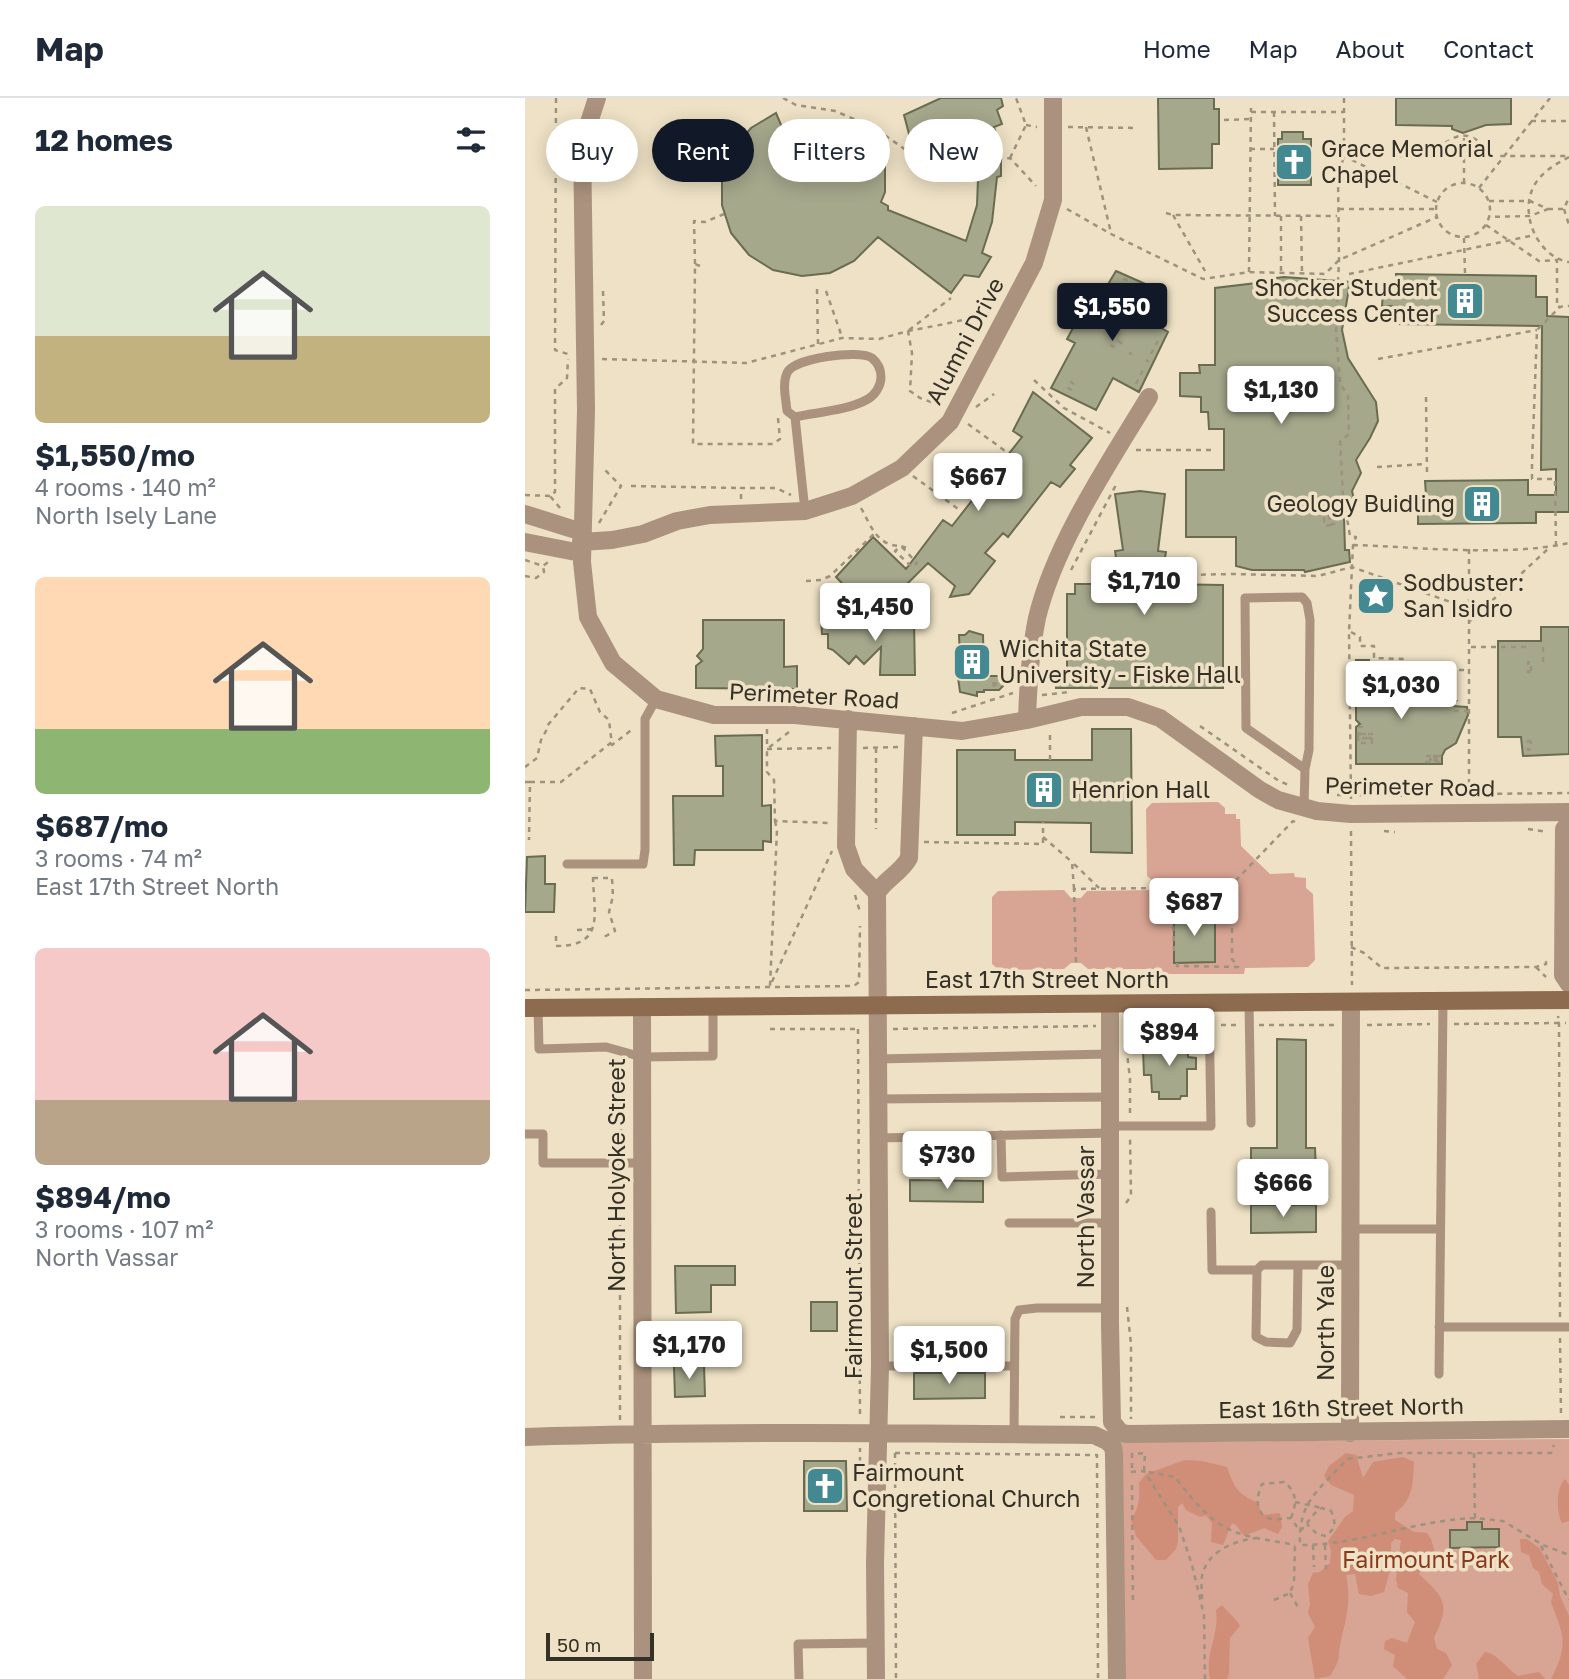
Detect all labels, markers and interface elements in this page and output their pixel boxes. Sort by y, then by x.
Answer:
text: Map [35,29,104,68]
text: Home [1143,34,1211,63]
text: Map [1249,34,1298,63]
text: About [1336,34,1405,63]
text: Contact [1443,34,1534,63]
chip: Buy [546,119,638,182]
chip: Rent [652,119,754,182]
chip: Filters [768,119,890,182]
chip: New [904,119,1003,182]
icon: filters [452,121,490,159]
text: 12 homes [35,122,173,158]
place label: Grace Memorial Chapel [1321,134,1493,188]
church icon: Grace Memorial Chapel [1273,141,1315,183]
icon: home [200,252,326,378]
street label: Alumni Drive [919,272,1009,409]
place label: Shocker Student Success Center [1254,273,1438,327]
building icon: Shocker Student Success Center [1444,280,1486,322]
pin: $1,550 [1055,284,1169,343]
text: $1,550 [1073,292,1151,320]
pin: $1,130 [1224,366,1338,426]
text: $1,130 [1243,375,1319,403]
text: $1,550/mo [35,437,195,473]
pin: $667 [937,454,1019,513]
text: $667 [949,462,1007,490]
text: 4 rooms · 140 m² [35,473,216,501]
building icon: Geology Buidling [1461,483,1503,525]
place label: Geology Buidling [1266,489,1455,517]
text: North Isely Lane [35,501,217,529]
pin: $1,710 [1087,558,1201,617]
text: $1,710 [1107,566,1181,594]
place label: Sodbuster: San Isidro [1403,568,1524,622]
place icon: Sodbuster: San Isidro [1355,575,1397,617]
pin: $1,450 [818,584,932,643]
text: $1,450 [836,592,914,620]
icon: home [200,623,326,749]
place label: Wichita State University - Fiske Hall [999,634,1241,688]
building icon: Wichita State University - Fiske Hall [951,641,993,683]
pin: $1,030 [1344,662,1458,721]
text: $1,030 [1362,670,1440,698]
street label: Perimeter Road [728,677,900,713]
building icon: Henrion Hall [1023,769,1065,811]
street label: Perimeter Road [1324,771,1496,801]
place label: Henrion Hall [1071,775,1210,803]
text: $687/mo [35,808,168,844]
text: 3 rooms · 74 m² [35,844,202,872]
text: East 17th Street North [35,872,279,900]
pin: $687 [1153,878,1235,938]
text: $687 [1165,887,1223,915]
street label: East 17th Street North [925,965,1169,993]
icon: home [200,994,326,1120]
pin: $894 [1128,1009,1210,1068]
text: $894 [1139,1017,1199,1045]
street label: North Holyoke Street [602,1058,630,1292]
pin: $730 [906,1132,988,1191]
text: $730 [919,1140,975,1168]
street label: North Vassar [1071,1145,1099,1289]
pin: $666 [1242,1160,1324,1219]
text: $666 [1253,1168,1313,1196]
text: $894/mo [35,1179,171,1215]
street label: Fairmount Street [839,1193,867,1379]
text: 3 rooms · 107 m² [35,1215,213,1243]
text: North Vassar [35,1243,178,1271]
street label: North Yale [1311,1265,1339,1381]
pin: $1,170 [632,1322,746,1381]
pin: $1,500 [892,1326,1006,1386]
text: $1,170 [652,1330,726,1358]
text: $1,500 [910,1335,988,1363]
street label: East 16th Street North [1218,1391,1464,1423]
place label: Fairmount Congretional Church [852,1458,1080,1512]
church icon: Fairmount Congretional Church [804,1465,846,1507]
park label: Fairmount Park [1342,1545,1510,1573]
scale bar [546,1630,655,1662]
text: 50 m [557,1633,601,1656]

